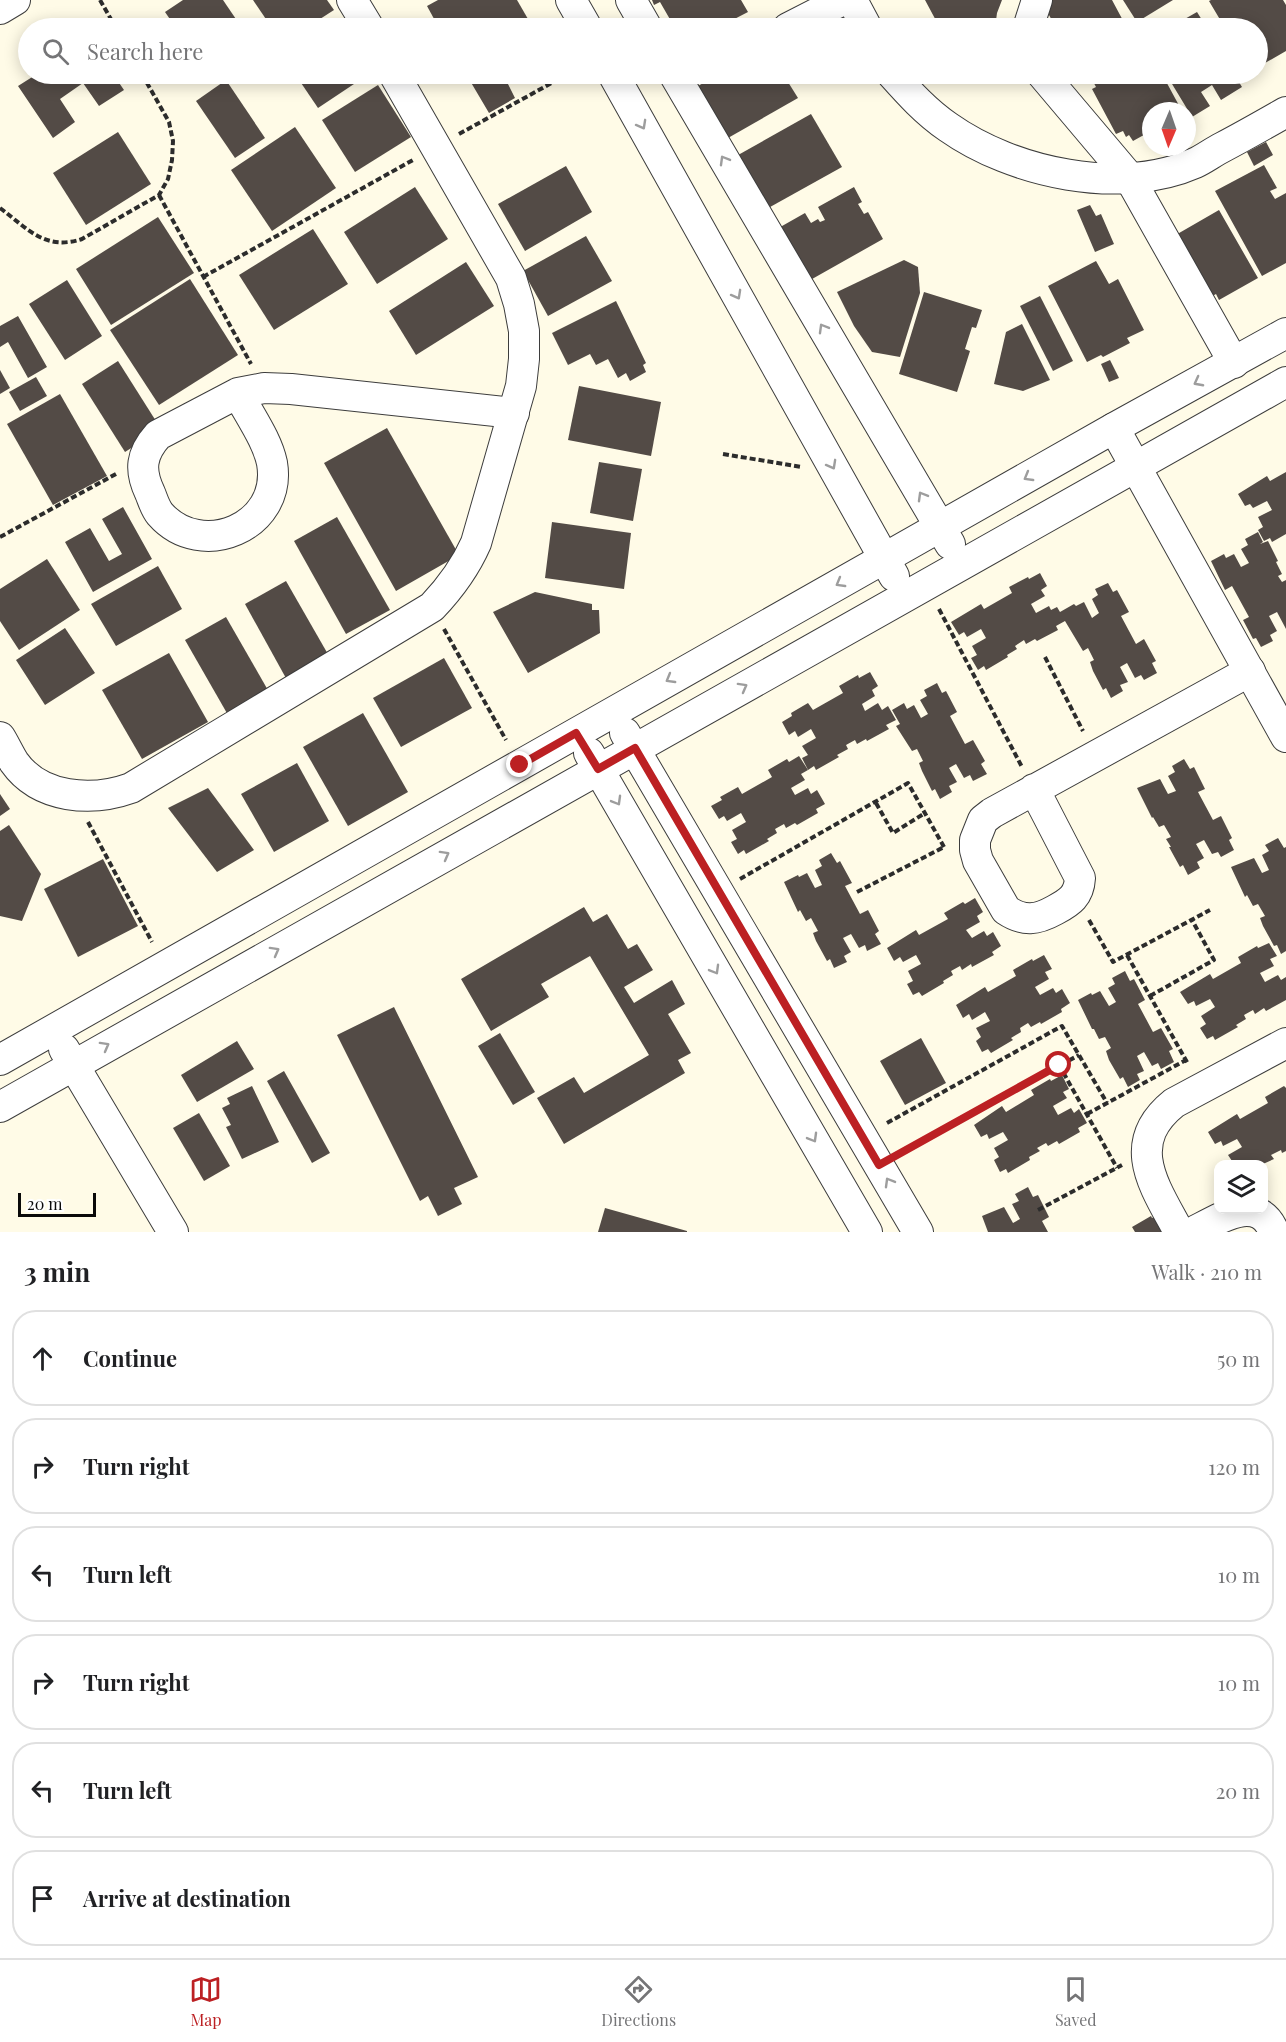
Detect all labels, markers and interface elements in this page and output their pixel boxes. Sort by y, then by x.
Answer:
search box [18,18,1268,84]
icon: search [39,35,72,68]
text: Search here [87,36,203,66]
north arrow [1142,102,1196,156]
one-way arrow [634,118,646,129]
one-way arrow [720,155,731,166]
one-way arrow [730,289,741,299]
one-way arrow [819,324,830,334]
one-way arrow [1194,375,1205,386]
one-way arrow [825,459,836,469]
one-way arrow [1024,469,1034,481]
one-way arrow [917,492,929,502]
one-way arrow [836,576,846,587]
one-way arrow [666,672,676,684]
one-way arrow [737,683,747,694]
route end [506,751,532,777]
one-way arrow [609,795,621,805]
one-way arrow [439,851,449,862]
one-way arrow [269,947,280,958]
one-way arrow [707,964,719,974]
one-way arrow [99,1042,110,1054]
route start [1045,1051,1071,1077]
one-way arrow [806,1132,817,1143]
map controls [1214,1160,1268,1214]
button: layers [1214,1160,1268,1214]
one-way arrow [884,1177,896,1188]
scale bar [18,1190,96,1218]
text: 20 m [27,1193,62,1214]
text: 3 min [24,1254,90,1289]
text: Walk · 210 m [1152,1258,1262,1285]
icon: ahead [26,1342,59,1375]
text: Continue [83,1343,177,1373]
text: 50 m [1217,1345,1260,1372]
icon: right [26,1450,59,1483]
text: Turn right [83,1451,189,1481]
text: 120 m [1208,1453,1260,1480]
icon: left [26,1558,59,1591]
text: Turn left [83,1559,172,1589]
text: 10 m [1218,1561,1260,1588]
icon: right [26,1666,59,1699]
text: Turn right [83,1667,189,1697]
text: 10 m [1218,1669,1260,1696]
icon: left [26,1774,59,1807]
text: Turn left [83,1775,172,1805]
text: 20 m [1216,1777,1260,1804]
icon: arrive [26,1882,59,1915]
text: Arrive at destination [83,1883,291,1913]
tab: Map [189,1973,222,2030]
tab: Directions [601,1973,676,2030]
tab: Saved [1055,1973,1097,2030]

